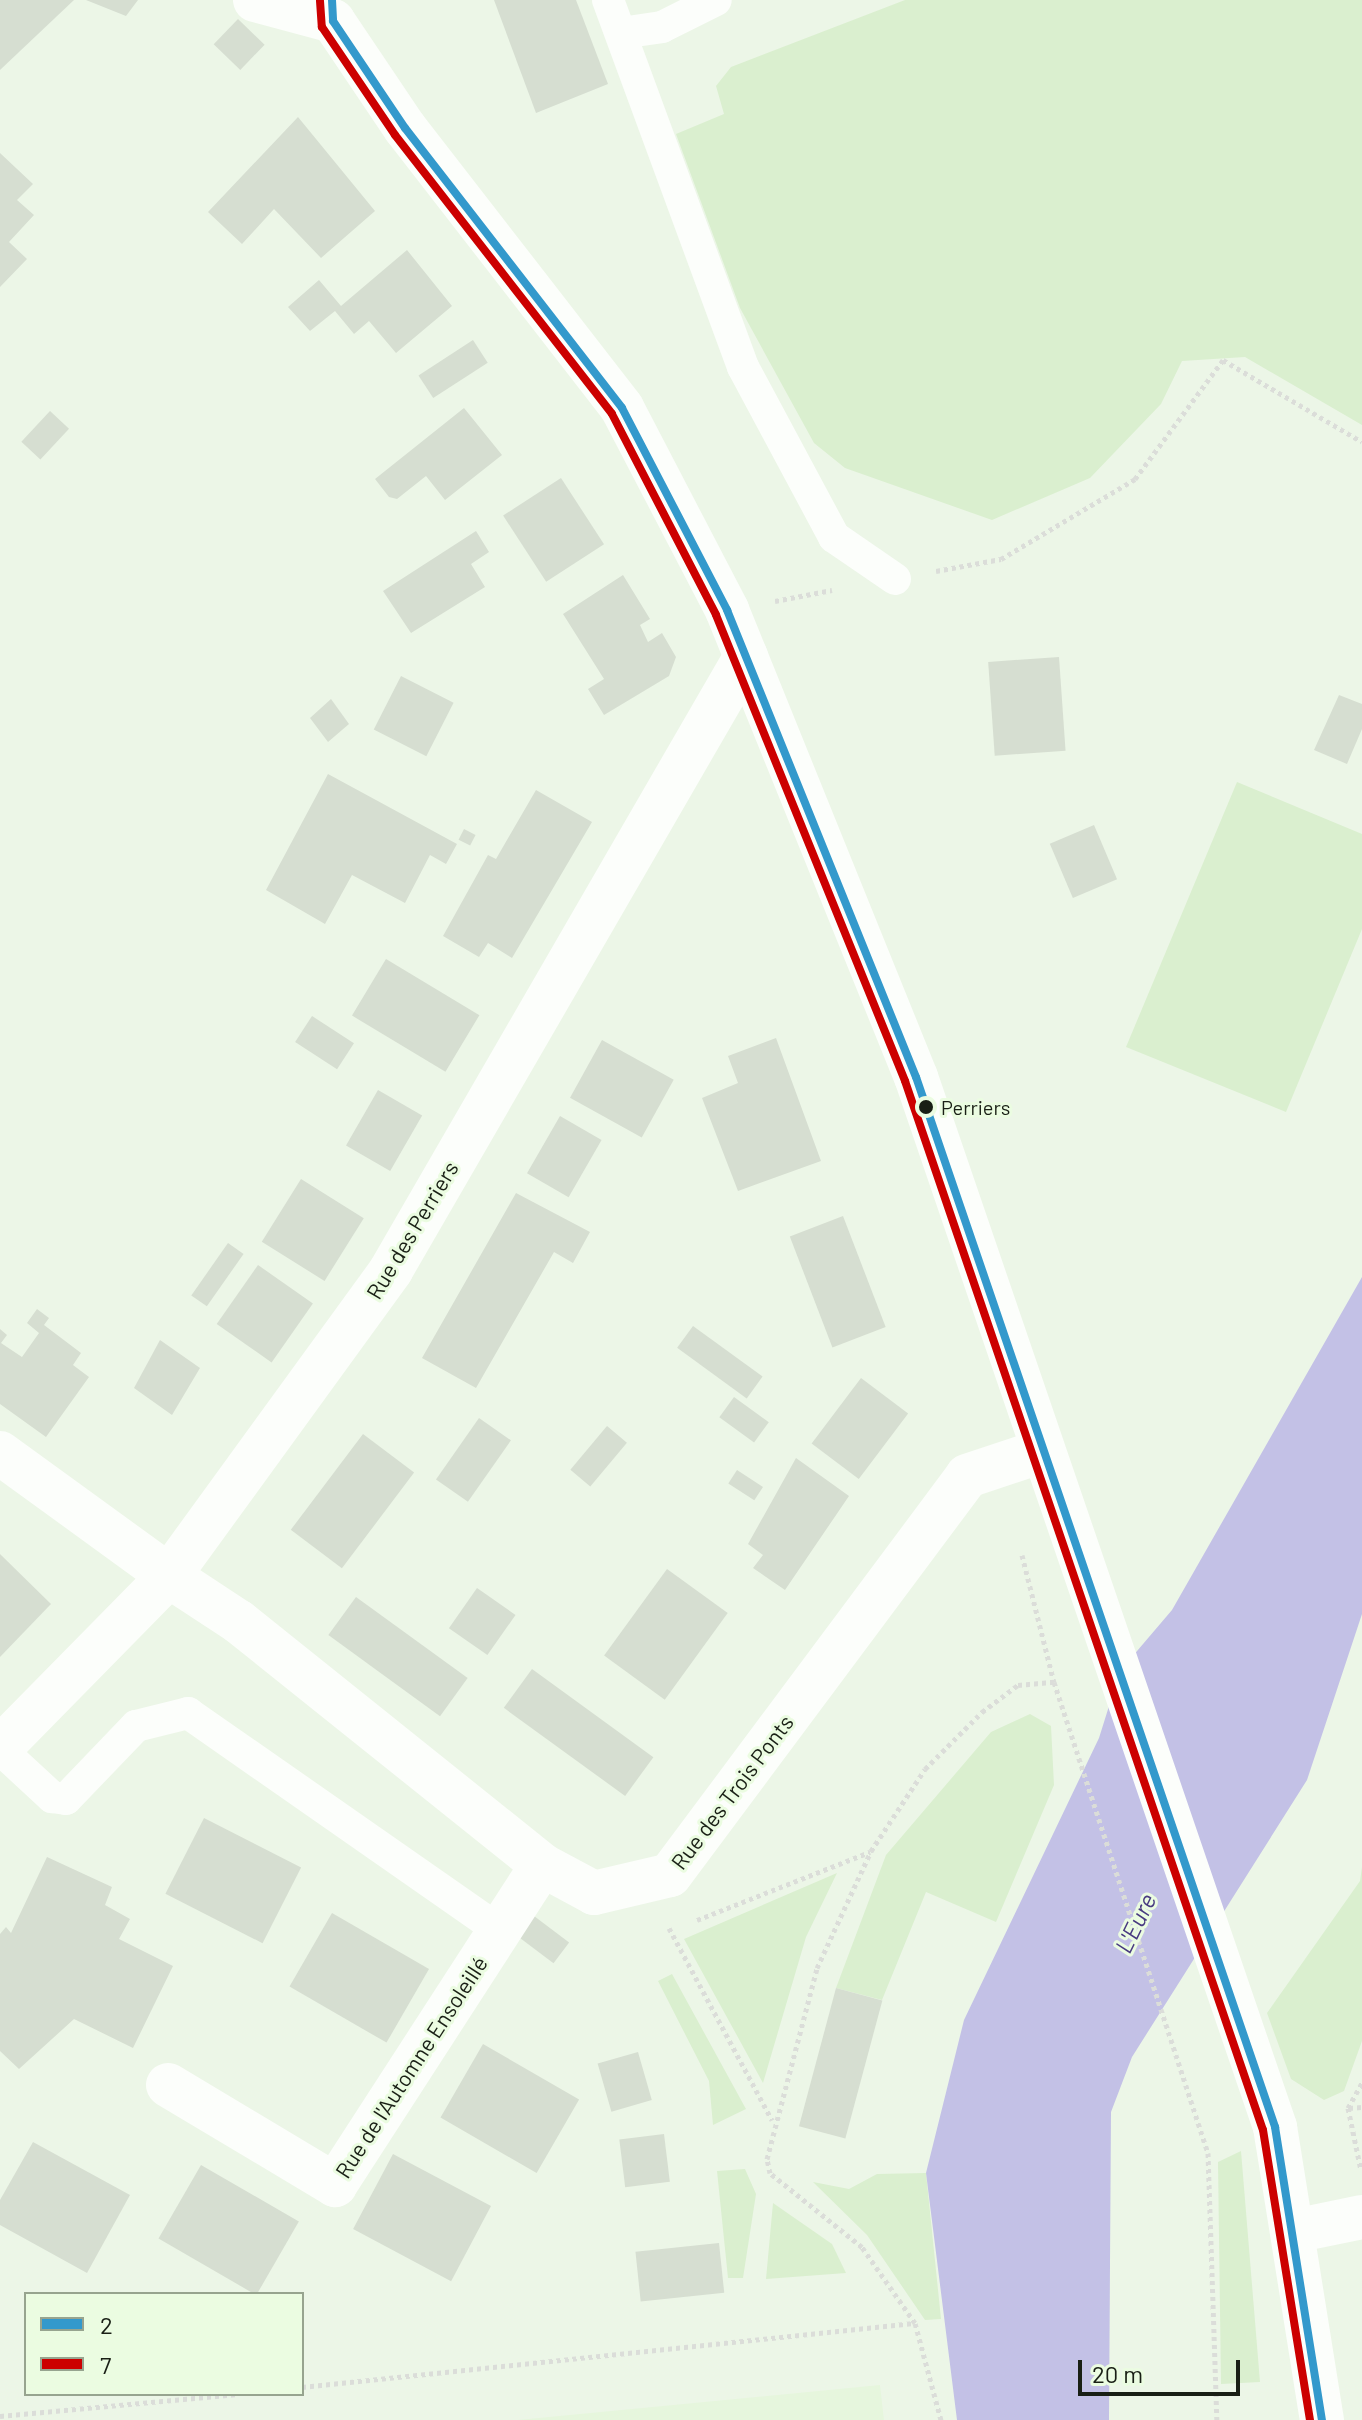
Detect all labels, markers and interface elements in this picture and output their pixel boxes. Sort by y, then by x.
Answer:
place label: Perriers [941,1095,1010,1119]
marker: Perriers [918,1099,934,1115]
street label: Rue des Perriers [360,1156,464,1304]
street label: Rue des Trois Ponts [665,1709,799,1875]
water label: L'Eure [1108,1889,1162,1957]
street label: Rue de l'Automne Ensoleillé [329,1951,493,2183]
legend [24,2292,304,2396]
text: 2 [100,2310,113,2339]
scale bar [1082,2344,1244,2394]
text: 7 [100,2350,111,2379]
text: 20 m [1092,2359,1143,2388]

